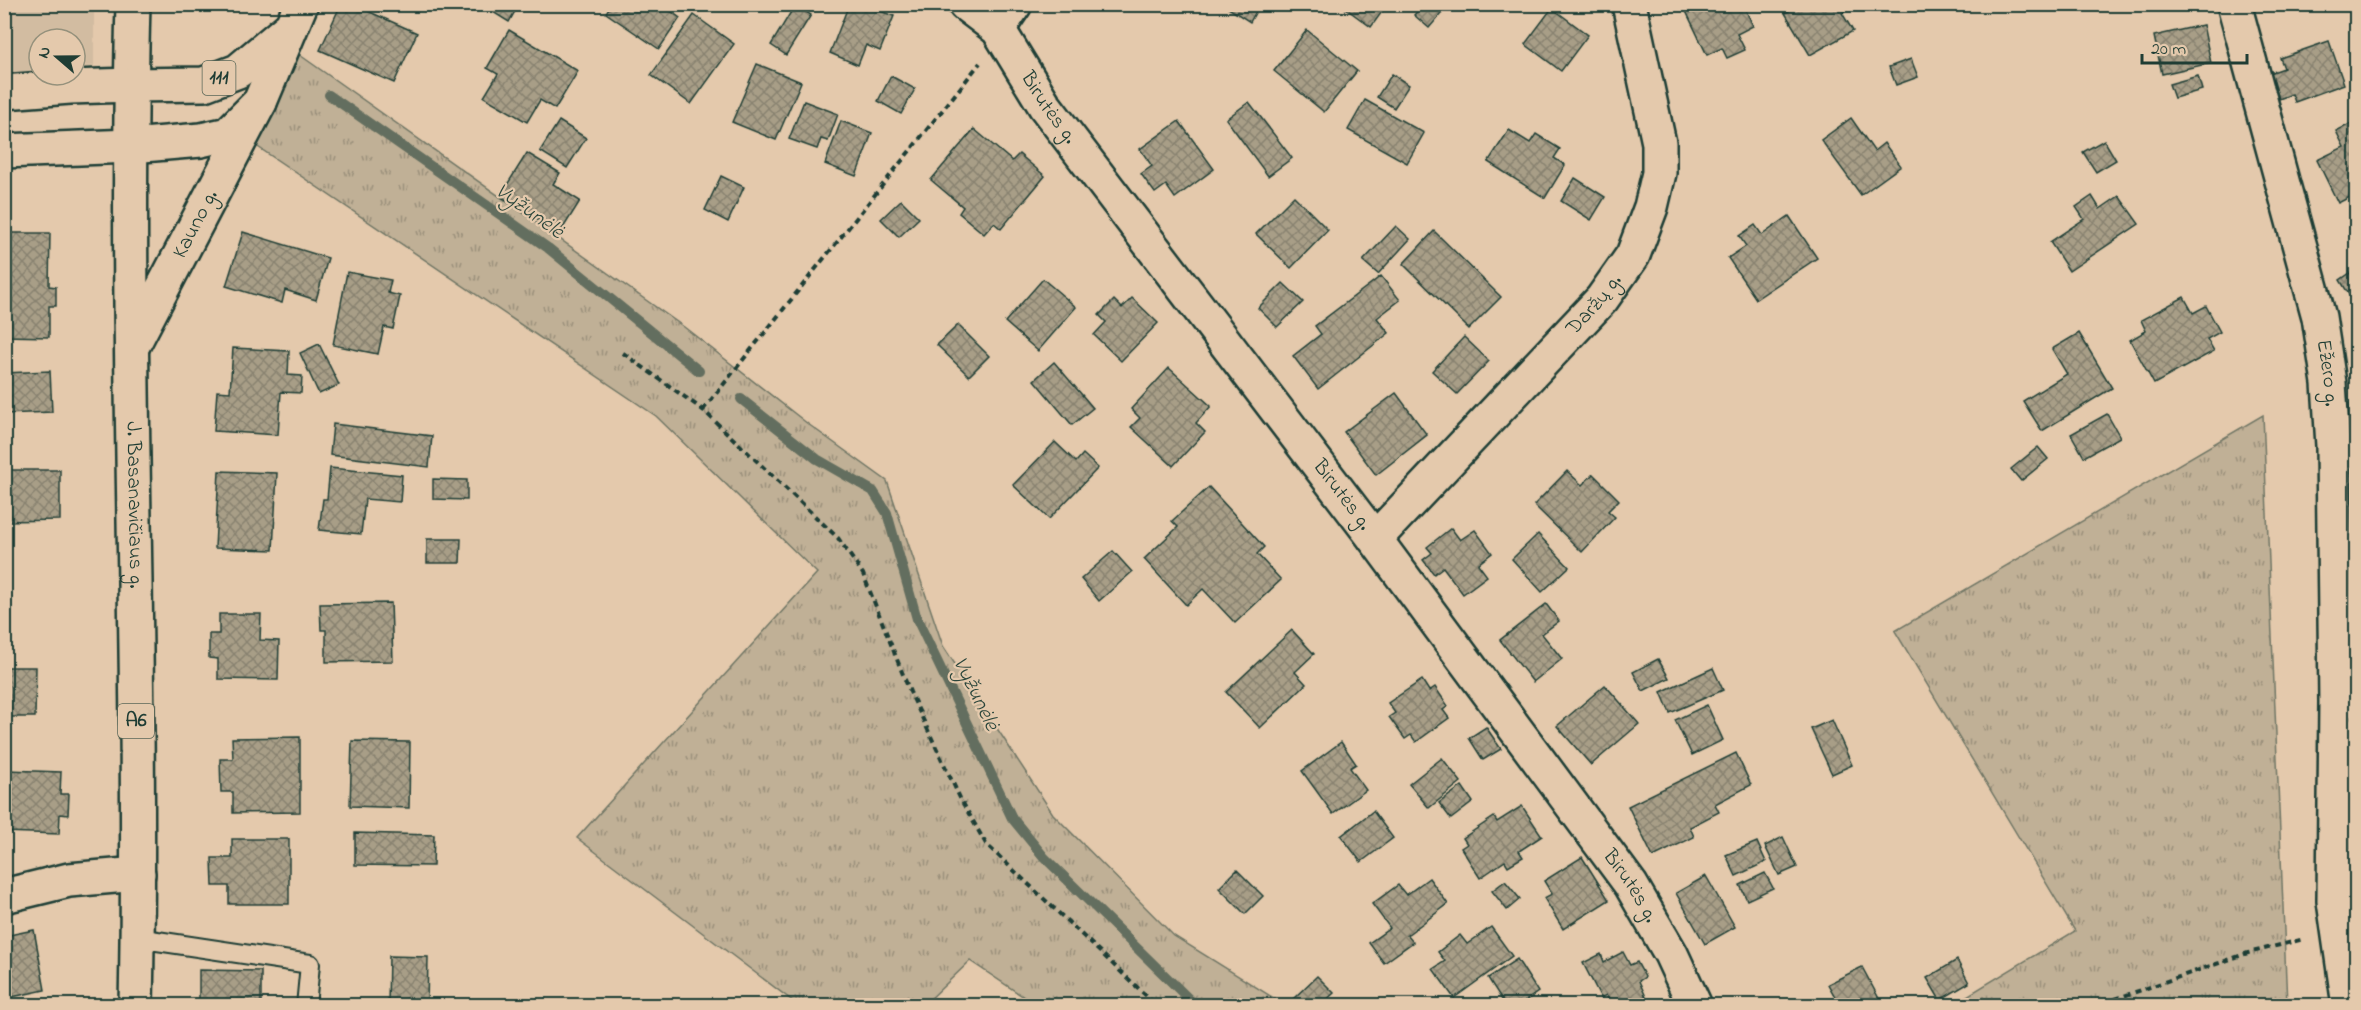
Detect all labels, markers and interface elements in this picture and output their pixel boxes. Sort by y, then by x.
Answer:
north arrow [27,27,87,87]
scale bar [2142,27,2247,65]
text: 20 m [2151,37,2186,63]
text: N [32,43,58,62]
road number: 111 [202,61,236,95]
street label: Birutės g. [1012,65,1084,151]
water label: Vyžunėlė [488,176,571,249]
street label: Kauno g. [166,185,226,264]
street label: Daržų g. [1559,268,1630,343]
street label: Ežero g. [2308,337,2345,408]
street label: J. Basanavičiaus g. [117,421,150,589]
street label: Birutės g. [1304,453,1379,537]
water label: Vyžunėlė [943,652,1007,737]
road number: A6 [118,704,154,738]
street label: Birutės g. [1594,843,1665,929]

